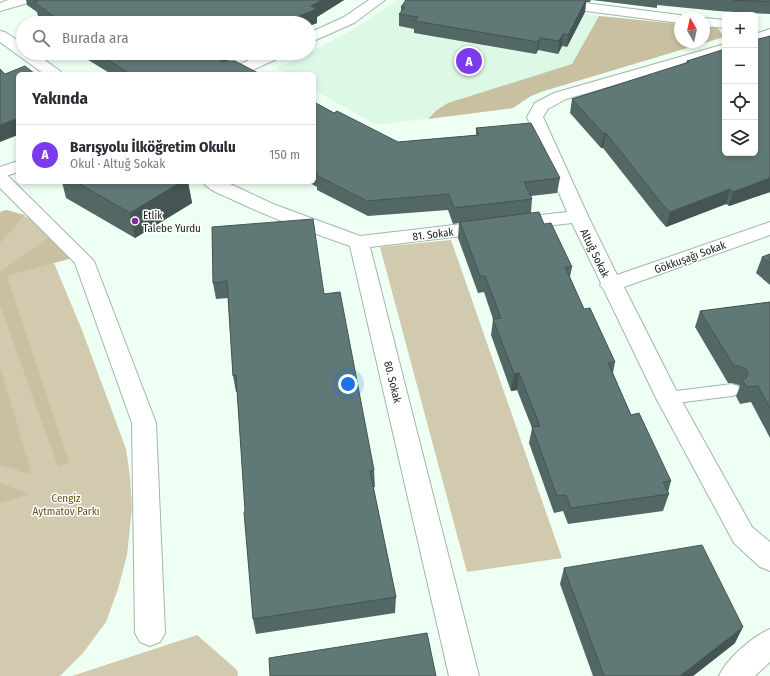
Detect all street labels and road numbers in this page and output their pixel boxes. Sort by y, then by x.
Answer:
street label: 81. Sokak [412,225,455,243]
street label: Altuğ Sokak [577,227,612,280]
street label: Gökkuşağı Sokak [653,238,729,276]
street label: 80. Sokak [381,360,404,405]

